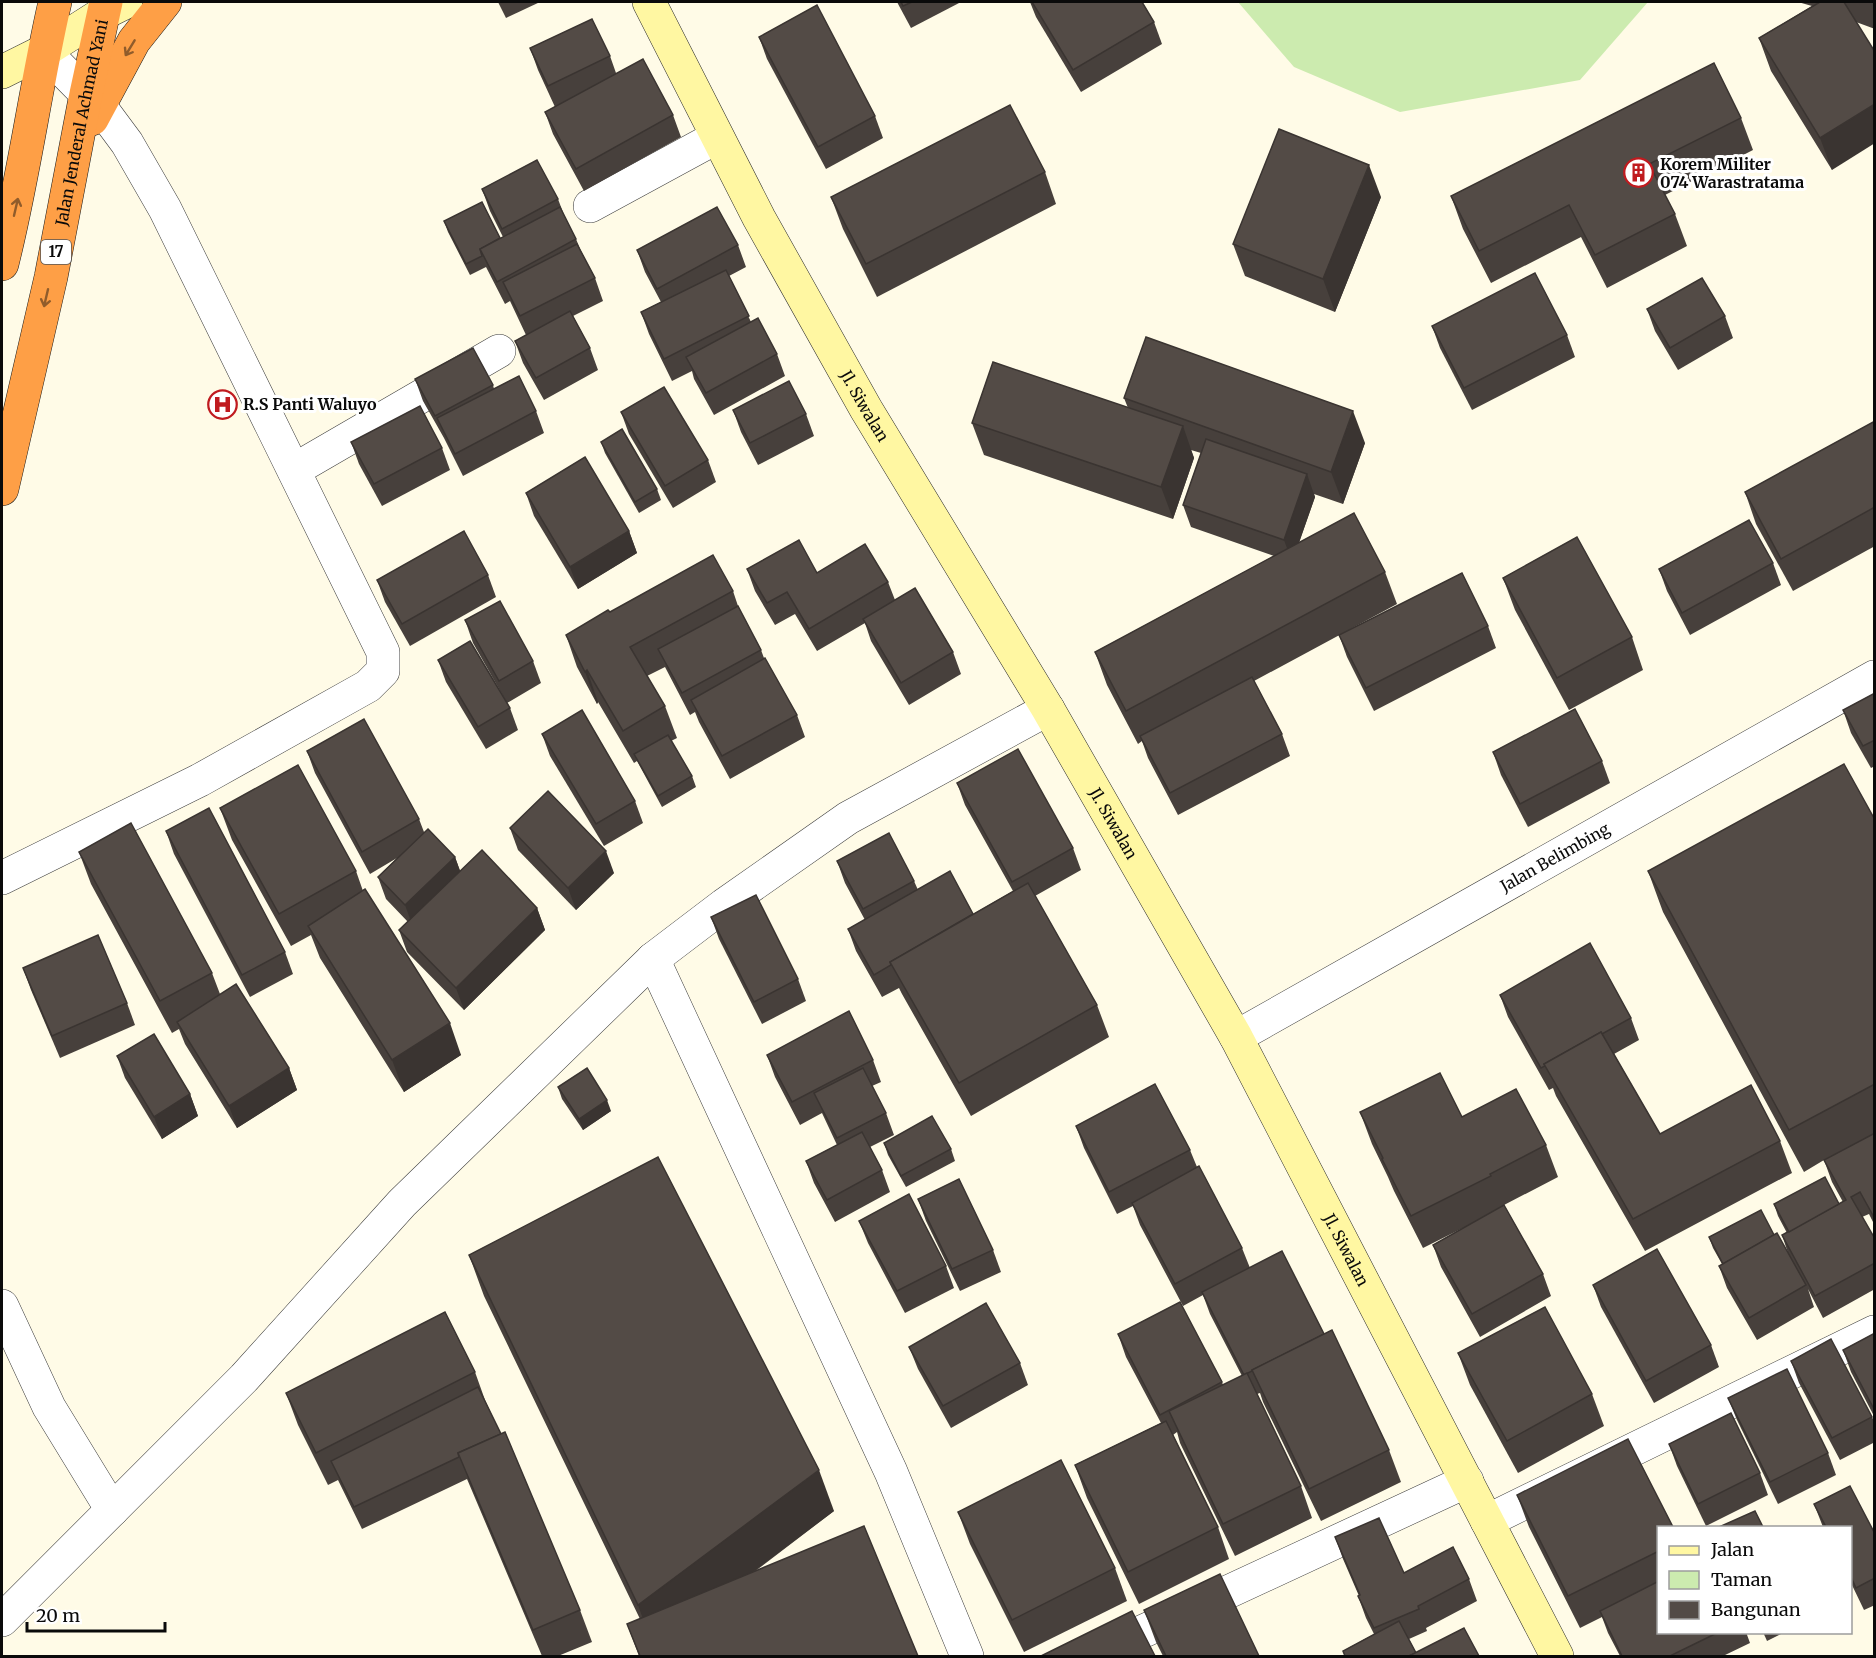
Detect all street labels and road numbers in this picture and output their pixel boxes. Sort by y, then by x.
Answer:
street label: Jalan Jenderal Achmad Yani [51,17,112,229]
road number: 17 [41,240,71,264]
street label: Jl. Siwalan [836,366,894,445]
street label: Jl. Siwalan [1085,783,1142,863]
street label: Jalan Belimbing [1496,818,1613,896]
street label: Jl. Siwalan [1319,1209,1374,1290]

